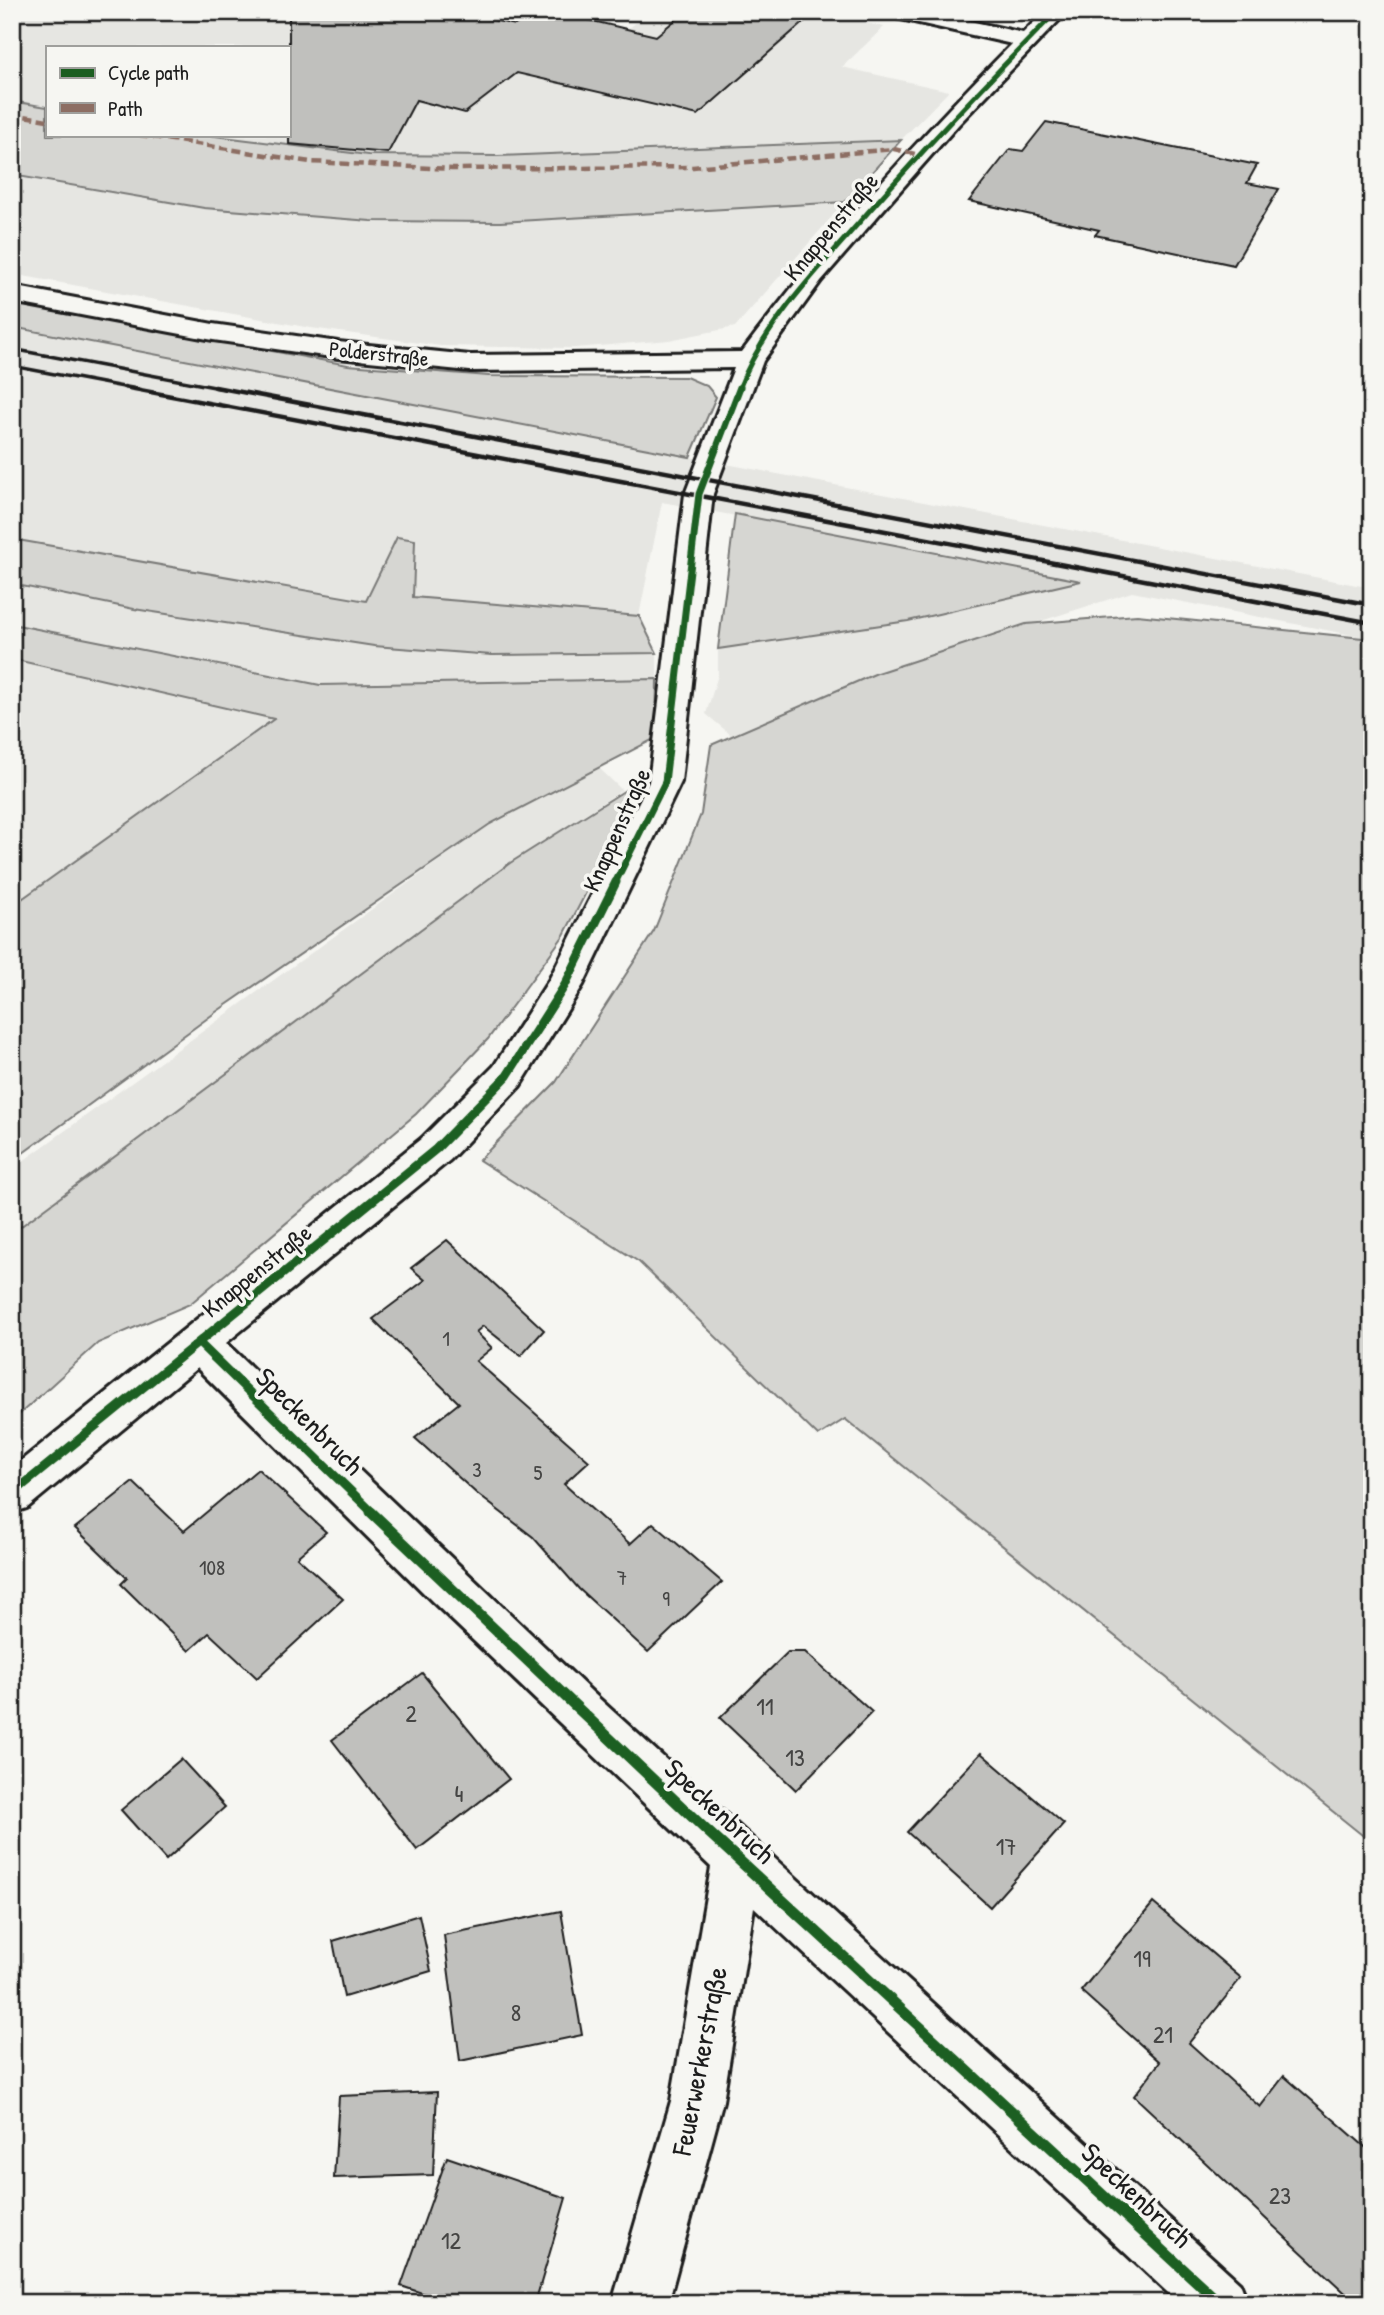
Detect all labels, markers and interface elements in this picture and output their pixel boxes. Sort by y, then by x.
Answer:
legend [46,46,290,136]
text: Cycle path [108,58,189,87]
text: Path [108,94,143,123]
street label: Knappenstraße [776,165,885,287]
street label: Polderstraße [328,334,430,373]
street label: Knappenstraße [575,762,658,896]
street label: Knappenstraße [195,1216,318,1324]
house number: 1 [442,1324,450,1353]
street label: Speckenbruch [248,1359,373,1484]
house number: 3 [472,1455,482,1484]
house number: 5 [534,1458,543,1487]
house number: 108 [199,1553,225,1582]
house number: 7 [617,1563,627,1592]
house number: 9 [662,1584,670,1613]
house number: 11 [756,1690,774,1722]
house number: 2 [405,1697,417,1729]
house number: 13 [785,1741,805,1773]
street label: Speckenbruch [656,1750,784,1872]
house number: 4 [455,1777,464,1809]
house number: 17 [996,1830,1016,1862]
house number: 19 [1133,1942,1151,1974]
street label: Feuerwerkerstraße [662,1963,736,2160]
house number: 8 [511,1996,521,2028]
house number: 21 [1153,2018,1173,2050]
street label: Speckenbruch [1073,2134,1201,2256]
house number: 23 [1269,2179,1291,2211]
house number: 12 [441,2224,461,2256]

